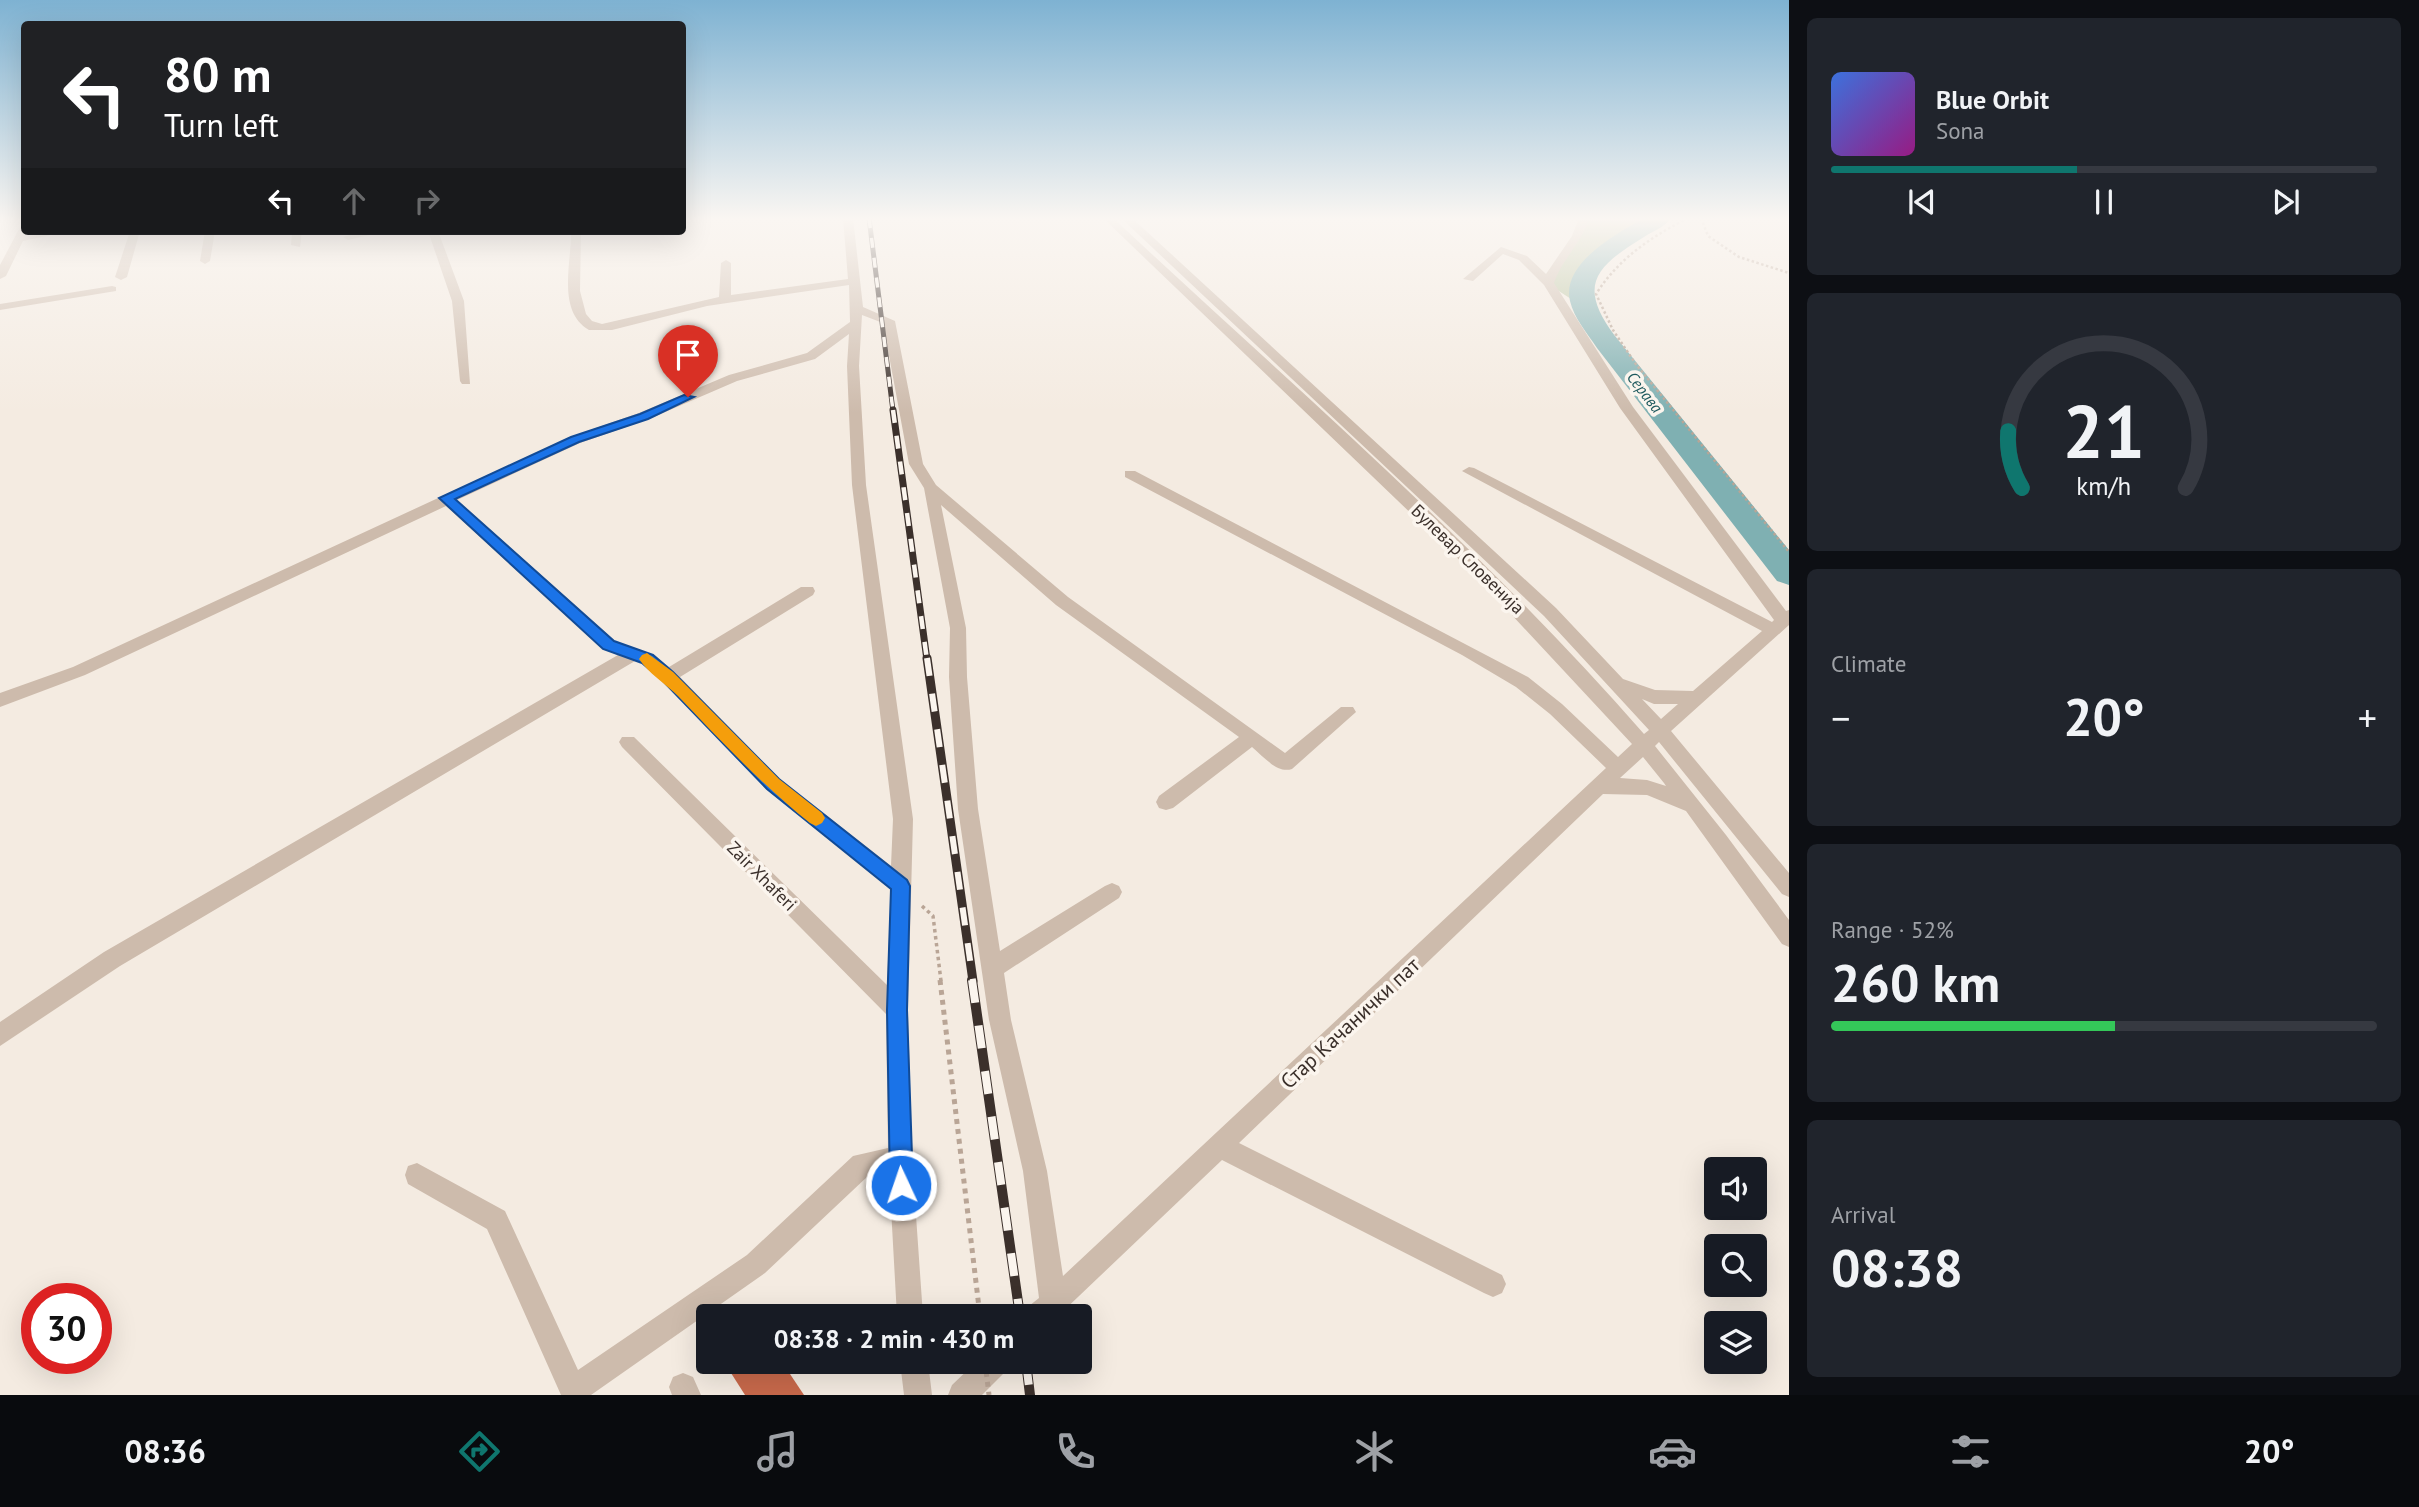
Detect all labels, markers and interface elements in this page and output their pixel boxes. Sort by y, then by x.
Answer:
text: 80 m [164,42,271,106]
icon: left [49,49,140,140]
text: Blue Orbit [1936,83,2049,116]
text: Turn left [164,104,279,146]
text: Sona [1936,116,1985,145]
icon: left [262,182,300,220]
icon: ahead [335,182,373,220]
icon: right [408,182,446,220]
icon: previous [1903,183,1941,221]
icon: pause [2085,183,2123,221]
icon: next [2267,183,2305,221]
pin [658,325,718,397]
icon: arrive [669,336,707,374]
water label: Серава [1623,368,1667,417]
text: 21 [2063,385,2145,479]
text: km/h [2077,470,2131,502]
street label: Булевар Словенија [1407,499,1529,619]
text: Climate [1831,649,1906,678]
text: 20° [2063,683,2145,750]
text: − [1831,693,1850,742]
text: + [2358,693,2377,742]
street label: Zair Xhaferi [722,836,802,916]
text: Range · 52% [1831,915,1954,944]
text: 260 km [1831,949,2000,1016]
street label: Стар Качанички пат [1275,951,1426,1094]
position arrow [864,1148,938,1222]
map controls [1704,1157,1767,1374]
button: sound [1704,1157,1767,1220]
text: Arrival [1831,1200,1895,1229]
button: search [1704,1234,1767,1297]
text: 08:38 [1831,1234,1963,1301]
speed limit sign: 30 [21,1283,112,1374]
button: layers [1704,1311,1767,1374]
text: 08:38 · 2 min · 430 m [774,1322,1014,1355]
icon: directions [455,1427,504,1476]
icon: music [753,1427,802,1476]
icon: phone [1051,1427,1100,1476]
icon: climate [1350,1427,1399,1476]
icon: car [1648,1427,1697,1476]
icon: filters [1946,1427,1995,1476]
text: 08:36 [125,1430,206,1472]
text: 20° [2244,1430,2294,1472]

